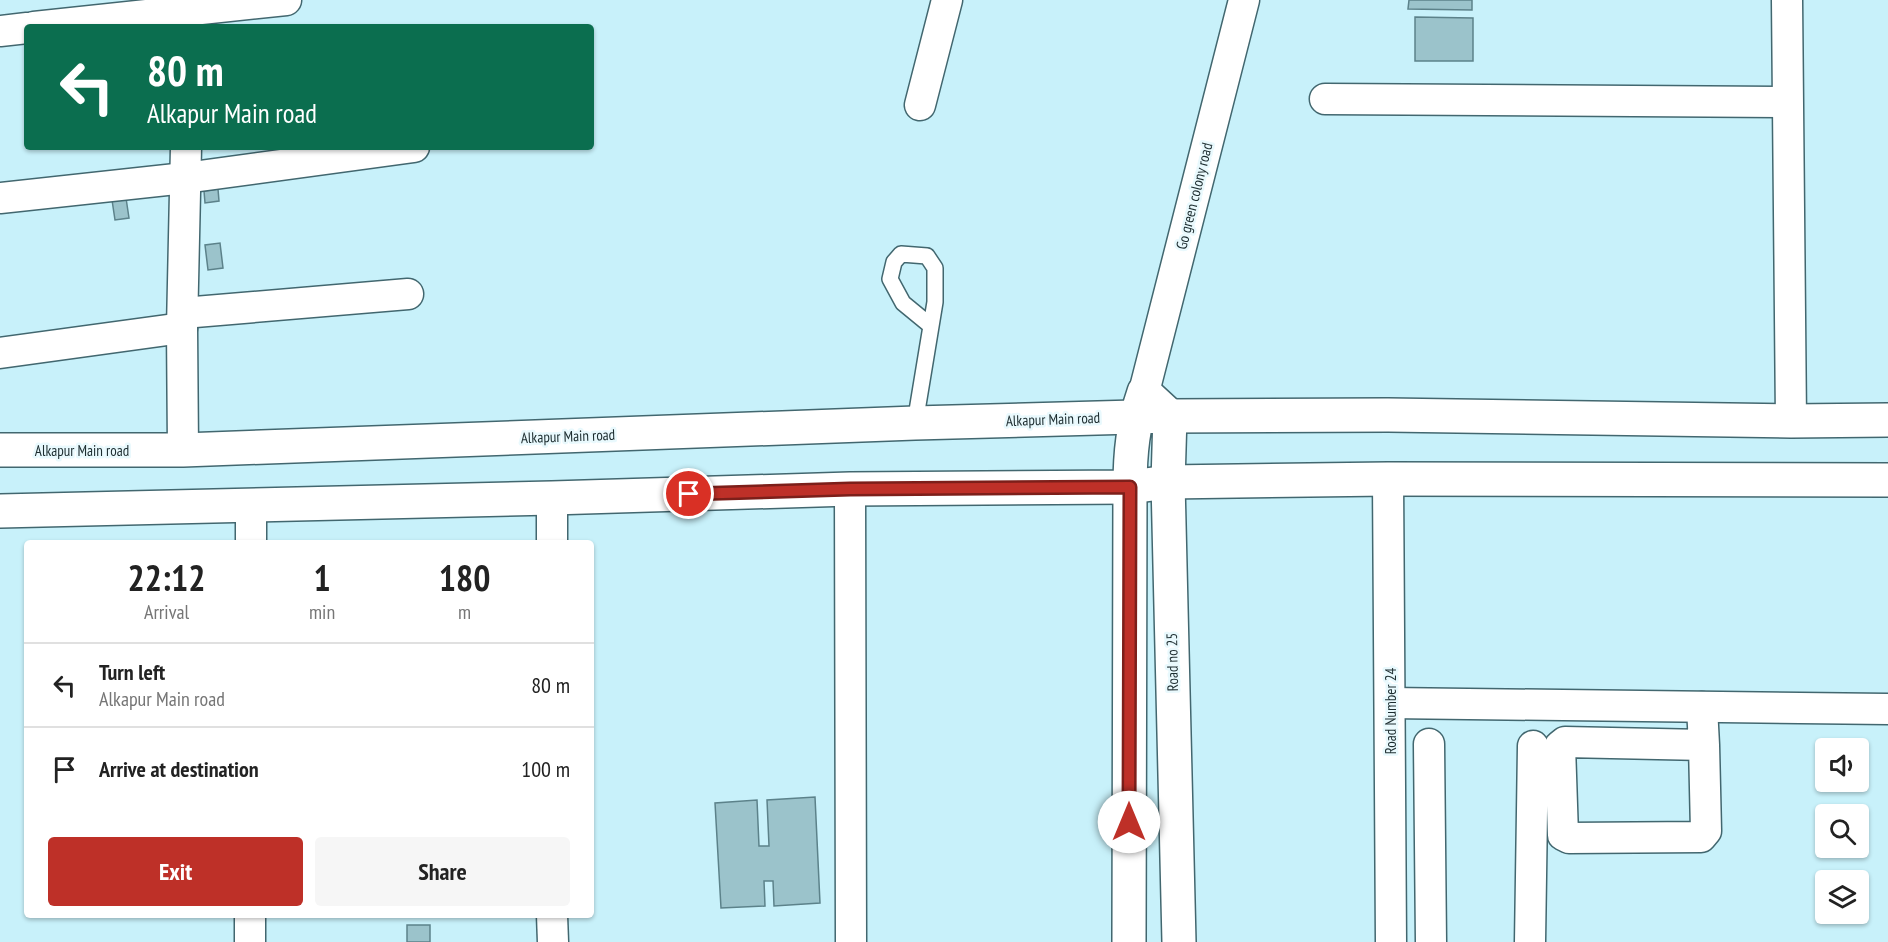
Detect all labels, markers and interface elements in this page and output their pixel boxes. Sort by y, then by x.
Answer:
text: 80 m [147,43,224,98]
icon: left [48,48,126,126]
text: Alkapur Main road [147,96,317,130]
street label: Go green colony road [1172,141,1216,251]
street label: Alkapur Main road [1005,408,1101,430]
street label: Alkapur Main road [520,425,616,447]
street label: Alkapur Main road [35,441,129,460]
pin [663,468,714,519]
icon: arrive [672,477,705,510]
text: 22:12 [128,554,205,601]
text: 1 [313,554,331,601]
text: 180 [439,554,490,601]
text: Arrival [144,599,189,625]
text: min [309,599,335,625]
text: m [458,599,471,625]
street label: Road no 25 [1162,633,1182,691]
text: Turn left [99,658,165,686]
street label: Road Number 24 [1381,667,1400,754]
icon: left [48,669,81,702]
text: 80 m [531,671,570,699]
text: Alkapur Main road [99,686,225,712]
map controls [1815,738,1869,924]
button: sound [1815,738,1869,792]
icon: arrive [48,753,81,786]
text: Arrive at destination [99,755,259,783]
text: 100 m [521,755,570,783]
position arrow [1097,790,1161,854]
button: search [1815,804,1869,858]
button: Exit [48,837,303,906]
button: Share [315,837,570,906]
button: layers [1815,870,1869,924]

